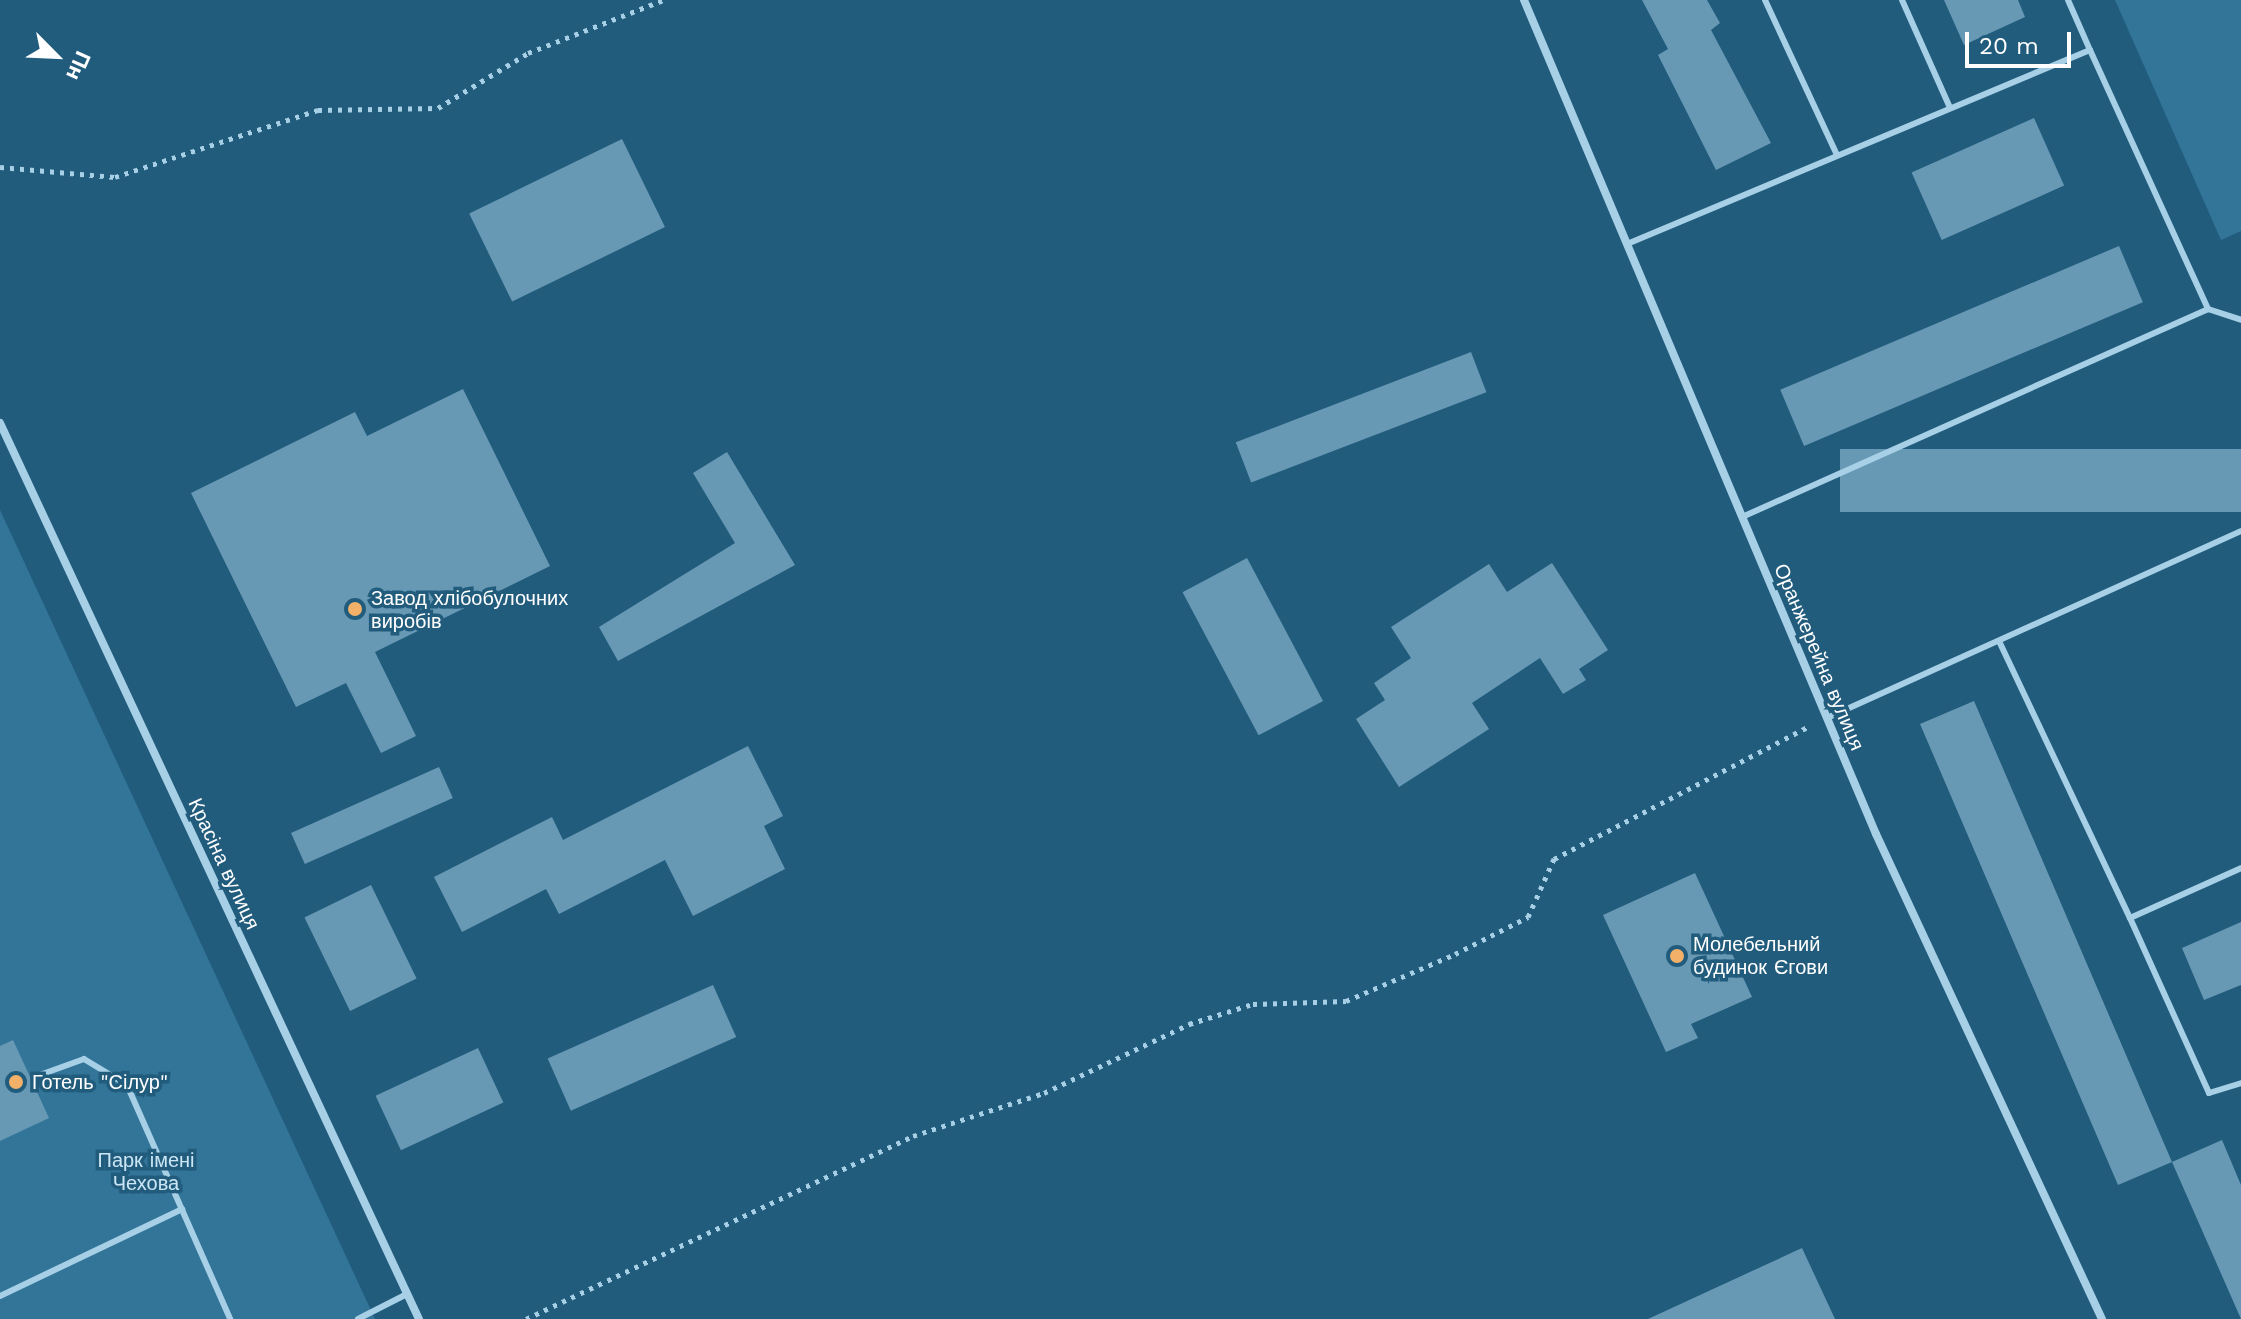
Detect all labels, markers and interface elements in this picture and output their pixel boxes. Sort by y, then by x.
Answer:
north arrow [16,16,96,96]
scale bar [1969,16,2075,66]
text: 20 m [1979,32,2039,60]
text: Пн [61,48,96,84]
street label: Оранжерейна вулиця [1769,560,1869,754]
place label: Завод хлібобулочних виробів [371,586,568,633]
marker: Завод хлібобулочних виробів [346,600,364,618]
street label: Красіна вулиця [183,794,265,934]
place label: Молебельний будинок Єгови [1693,932,1828,979]
marker: Молебельний будинок Єгови [1668,947,1686,965]
place label: Готель "Сілур" [32,1070,168,1094]
marker: Готель "Сілур" [7,1073,25,1091]
park label: Парк імені Чехова [98,1148,194,1195]

